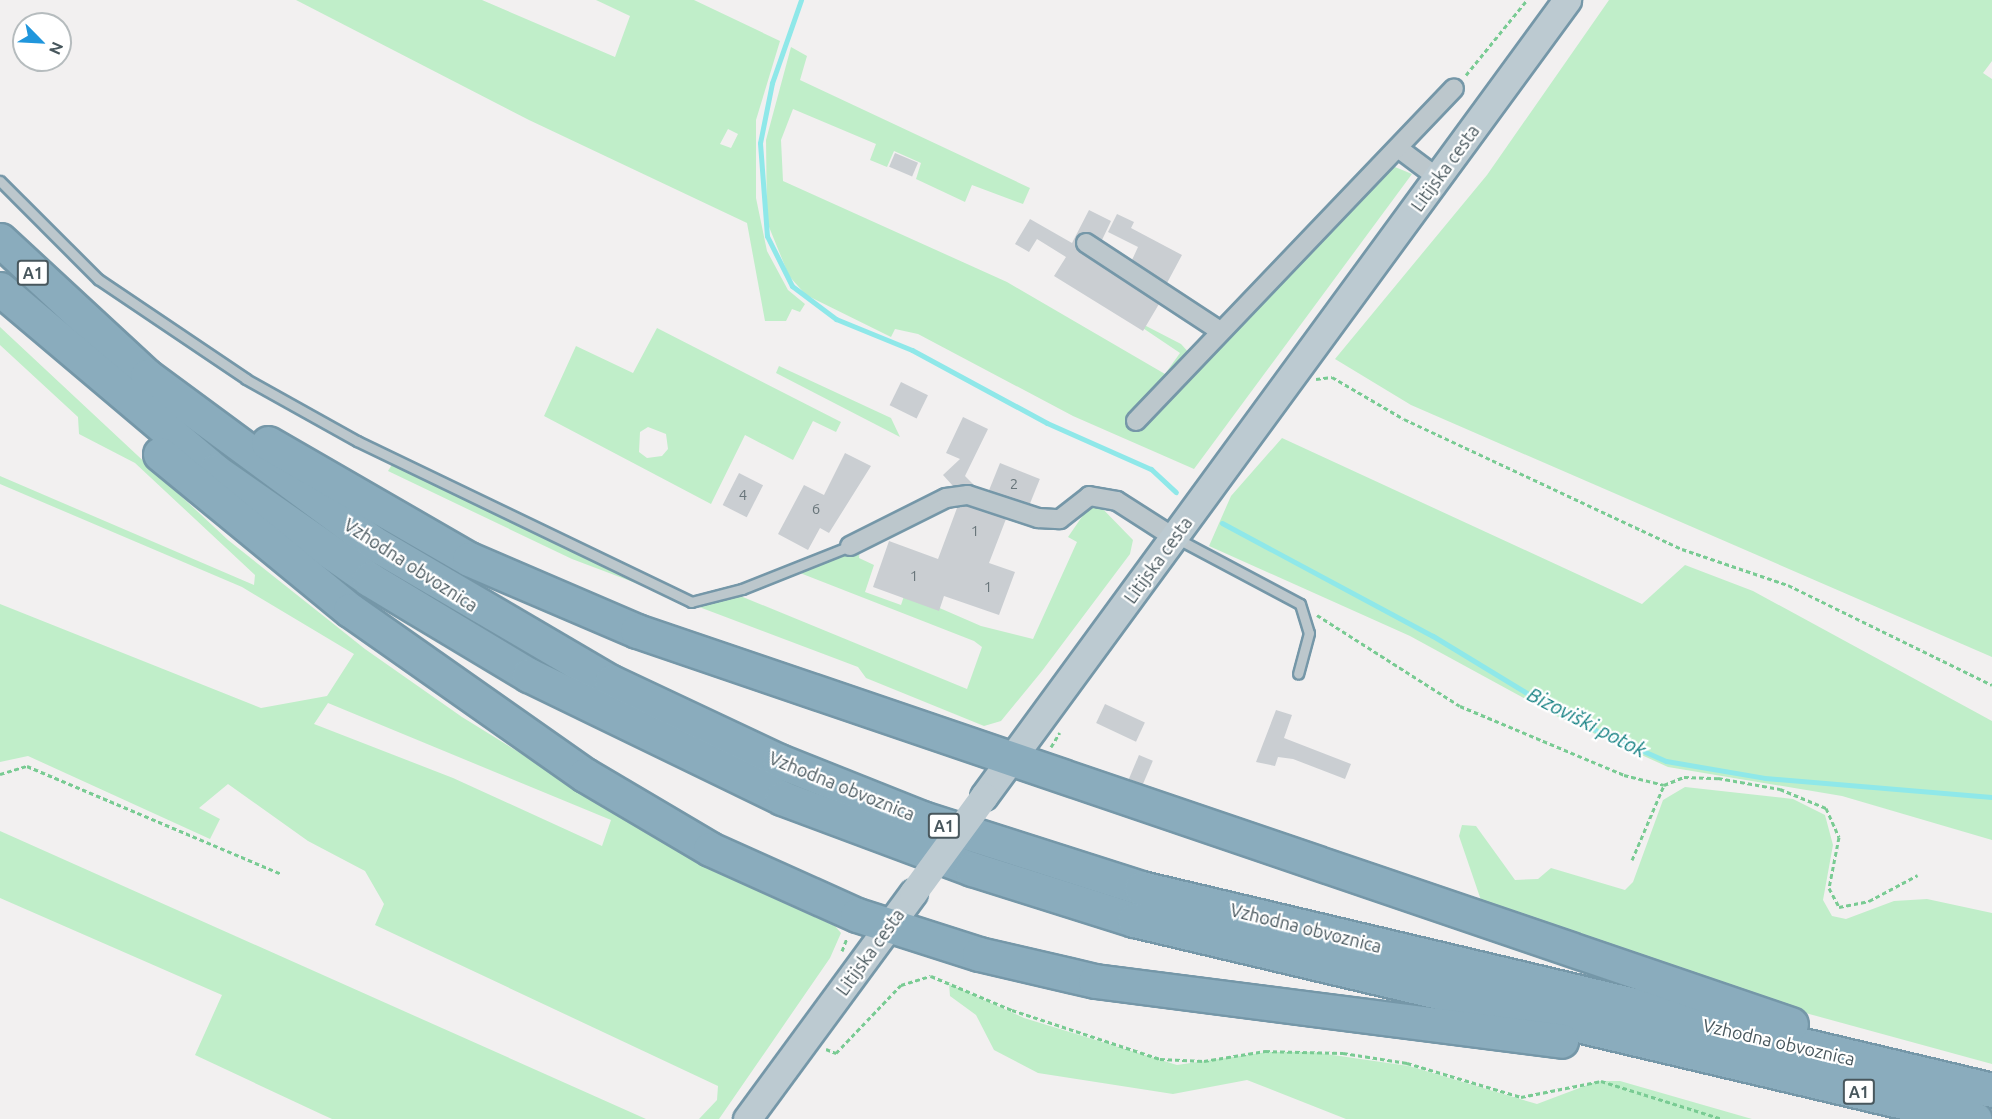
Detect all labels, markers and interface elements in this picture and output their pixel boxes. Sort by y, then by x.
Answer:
north arrow [12,12,72,72]
text: N [46,39,67,58]
street label: Litijska cesta [1406,120,1484,216]
road number: A1 [16,260,50,286]
house number: 2 [1010,475,1018,493]
house number: 4 [739,486,747,504]
house number: 6 [812,500,820,518]
street label: Litijska cesta [1119,512,1197,608]
street label: Vzhodna obvoznica [340,514,482,616]
house number: 1 [971,522,979,540]
house number: 1 [910,567,918,585]
house number: 1 [984,578,992,596]
water label: Bizoviški potok [1524,682,1650,762]
street label: Vzhodna obvoznica [766,747,918,825]
road number: A1 [928,813,960,839]
street label: Vzhodna obvoznica [1228,899,1384,957]
street label: Litijska cesta [831,904,909,1000]
street label: Vzhodna obvoznica [1701,1014,1857,1070]
road number: A1 [1842,1079,1876,1105]

